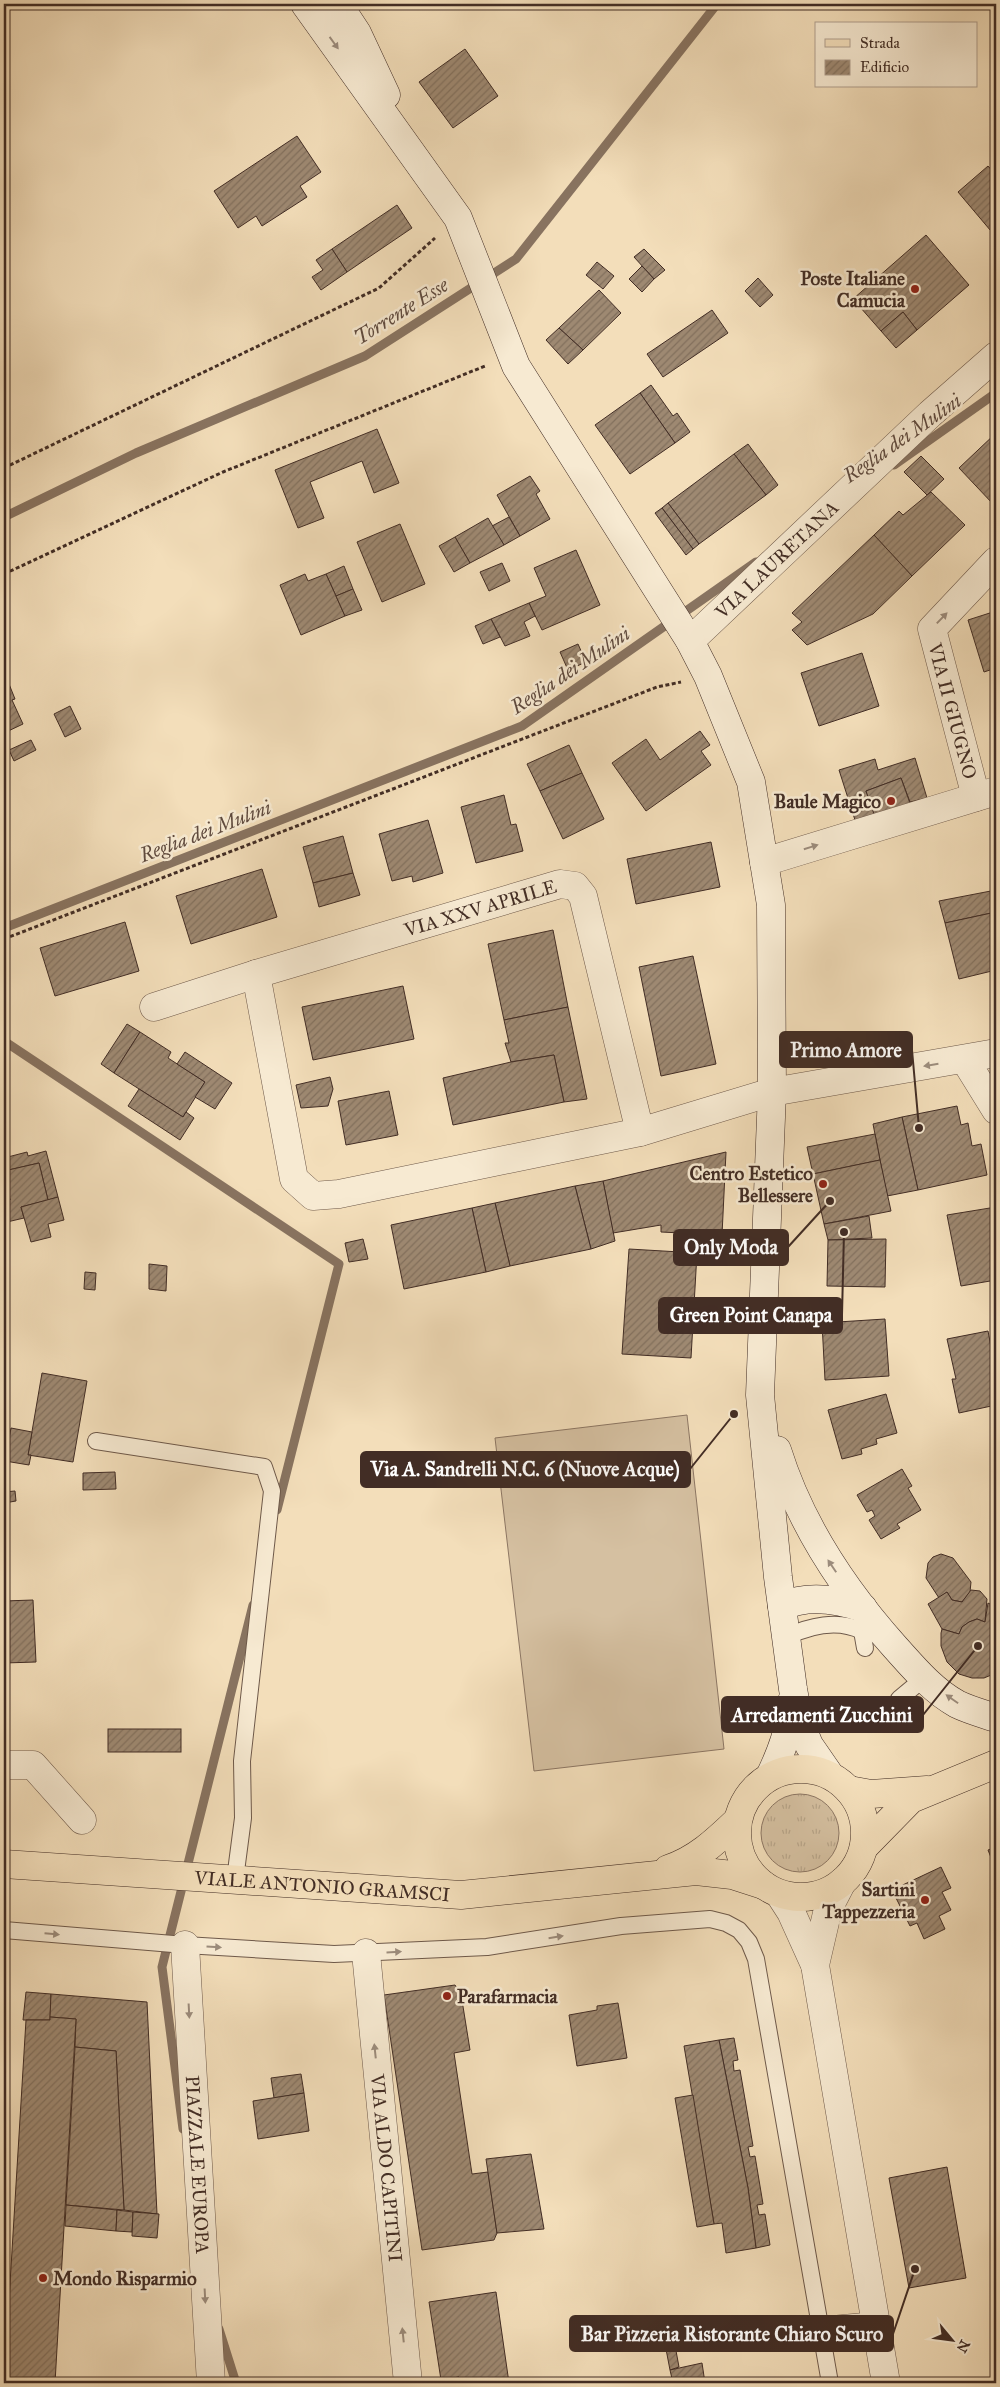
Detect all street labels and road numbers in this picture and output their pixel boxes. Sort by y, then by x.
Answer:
street label: VIA LAURETANA [710,496,843,624]
street label: VIA II GIUGNO [923,640,982,782]
street label: VIA XXV APRILE [400,875,560,942]
street label: VIALE ANTONIO GRAMSCI [193,1866,451,1906]
street label: VIA ALDO CAPITINI [366,2072,407,2263]
street label: PIAZZALE EUROPA [181,2075,214,2255]

